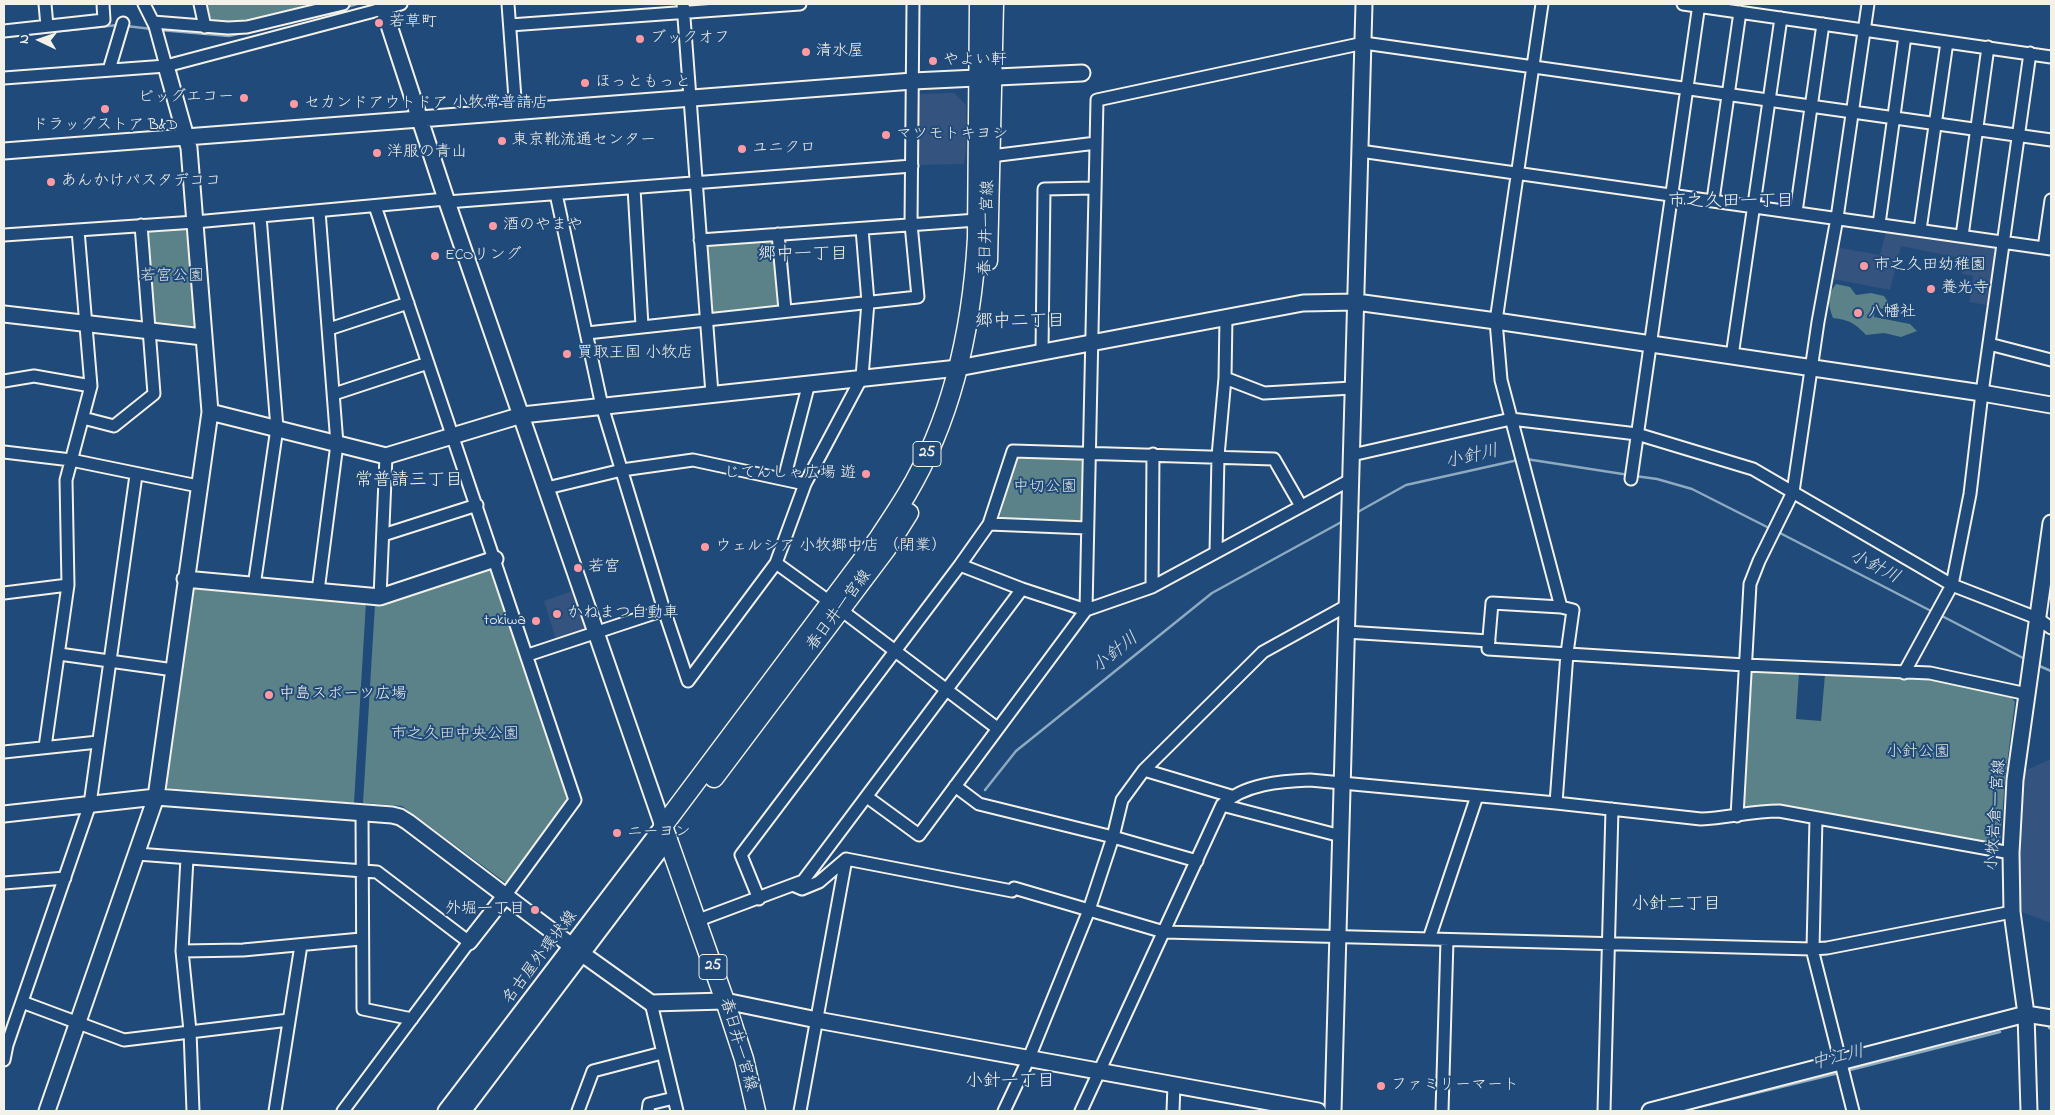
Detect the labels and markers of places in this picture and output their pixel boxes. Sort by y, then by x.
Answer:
place label: 若草町 [389,13,437,33]
marker: 若草町 [373,17,385,29]
place label: ブックオフ [650,29,730,49]
marker: ブックオフ [634,33,646,45]
place label: 清水屋 [816,42,864,62]
marker: 清水屋 [800,46,812,58]
place label: やよい軒 [943,51,1007,71]
marker: やよい軒 [927,55,939,67]
place label: ほっともっと [595,73,691,93]
marker: ほっともっと [579,77,591,89]
place label: ビッグエコー [138,88,234,108]
marker: ビッグエコー [238,92,250,104]
place label: セカンドアウトドア 小牧常普請店 [304,94,548,114]
marker: セカンドアウトドア 小牧常普請店 [288,98,300,110]
marker: ドラッグストア B&D [99,103,111,115]
place label: ドラッグストア B&D [32,116,178,136]
place label: マツモトキヨシ [896,125,1008,145]
marker: マツモトキヨシ [880,129,892,141]
place label: 東京靴流通センター [512,131,656,151]
marker: 東京靴流通センター [496,135,508,147]
place label: ユニクロ [752,139,816,159]
place label: 洋服の青山 [387,143,467,163]
marker: ユニクロ [736,143,748,155]
marker: 洋服の青山 [371,147,383,159]
place label: あんかけパスタデココ [61,172,221,192]
marker: あんかけパスタデココ [45,176,57,188]
place label: 酒のやまや [503,216,583,236]
marker: 酒のやまや [487,220,499,232]
place label: ECOリング [445,246,522,266]
marker: ECOリング [429,250,441,262]
place label: 市之久田幼稚園 [1874,256,1986,276]
marker: 市之久田幼稚園 [1858,260,1870,272]
place label: 養光寺 [1941,279,1989,299]
marker: 養光寺 [1925,283,1937,295]
place label: 八幡社 [1868,303,1916,323]
marker: 八幡社 [1852,307,1864,319]
place label: 買取王国 小牧店 [577,344,693,364]
marker: 買取王国 小牧店 [561,348,573,360]
place label: じてんしゃ広場 遊 [724,464,856,484]
marker: じてんしゃ広場 遊 [860,468,872,480]
place label: ウェルシア 小牧郷中店 （閉業） [715,537,947,557]
marker: ウェルシア 小牧郷中店 （閉業） [699,541,711,553]
place label: 若宮 [588,558,620,578]
marker: 若宮 [572,562,584,574]
place label: かねまつ自動車 [567,604,679,624]
marker: かねまつ自動車 [551,608,563,620]
place label: tokiwa [484,611,526,631]
marker: tokiwa [530,615,542,627]
place label: 中島スポーツ広場 [279,685,407,705]
marker: 中島スポーツ広場 [263,689,275,701]
place label: ニーヨン [627,823,691,843]
marker: ニーヨン [611,827,623,839]
place label: 外堀一丁目 [445,900,525,920]
marker: 外堀一丁目 [529,904,541,916]
place label: ファミリーマート [1391,1076,1519,1096]
marker: ファミリーマート [1375,1080,1387,1092]

